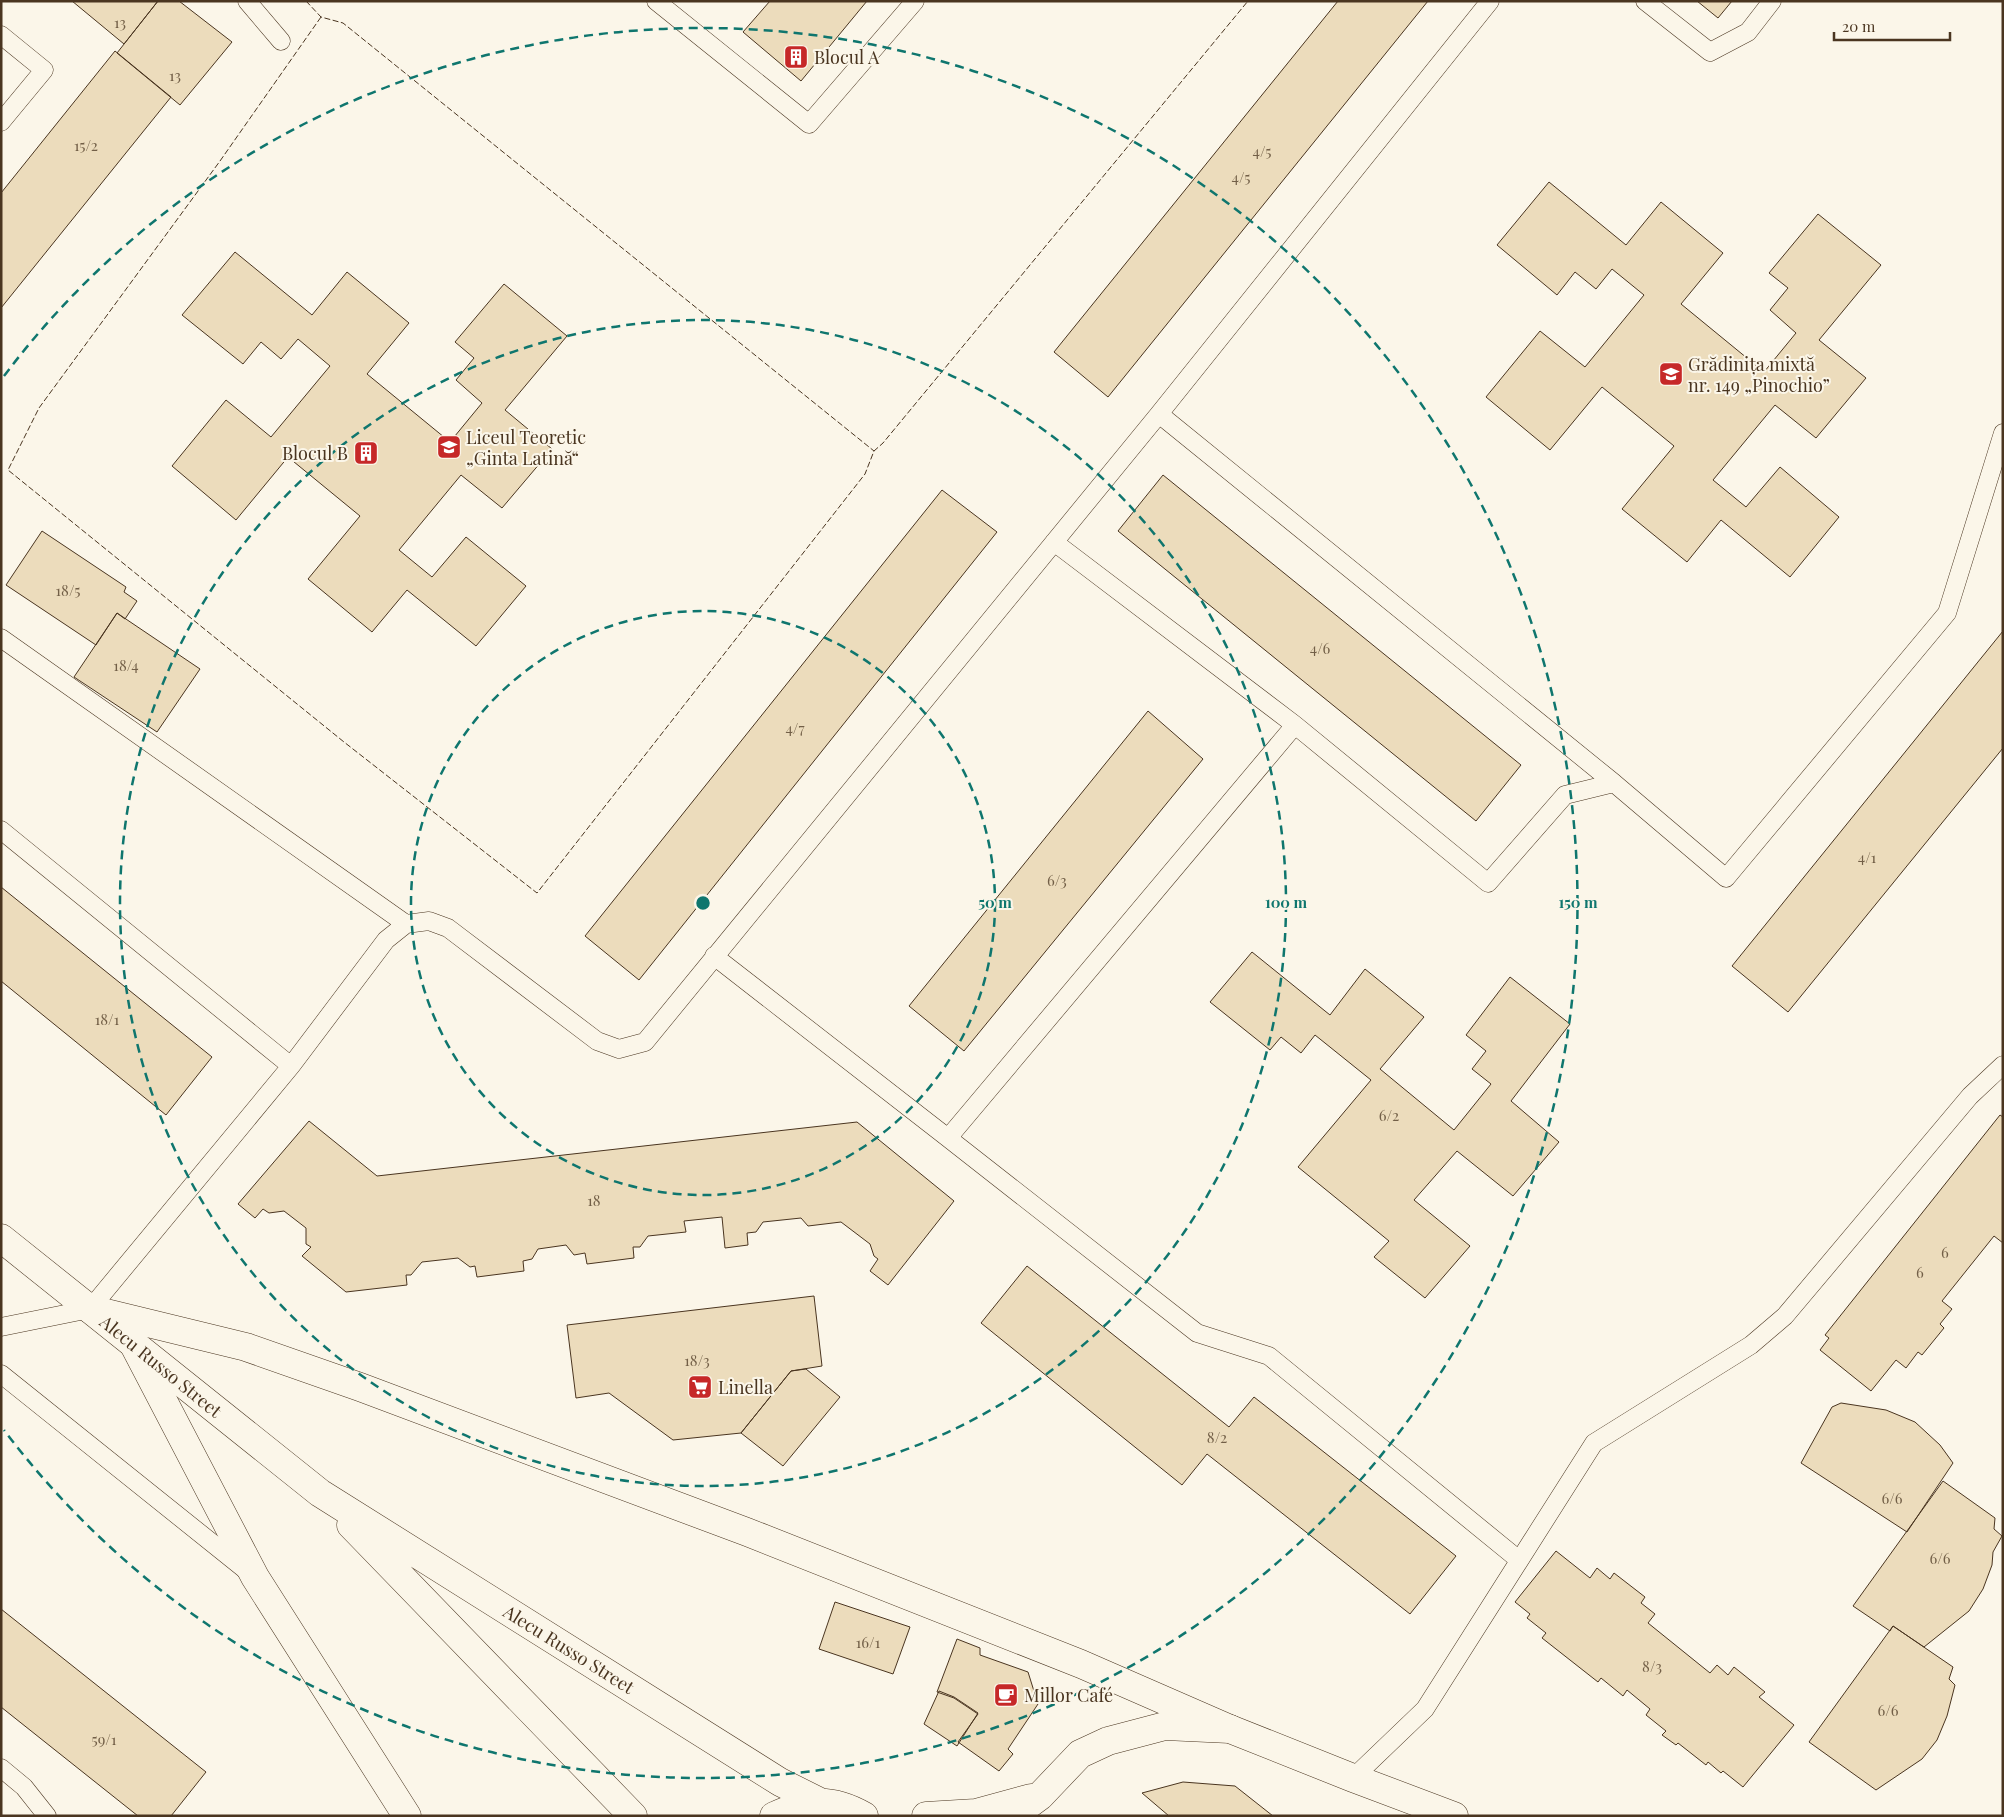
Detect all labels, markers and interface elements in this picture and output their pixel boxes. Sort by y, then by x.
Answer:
scale bar [1834,10,1950,42]
house number: 13 [114,12,126,32]
text: 20 m [1842,16,1876,36]
building icon: Blocul A [783,44,809,70]
place label: Blocul A [814,45,880,69]
house number: 13 [169,65,181,85]
house number: 15/2 [74,135,98,155]
house number: 4/5 [1253,141,1271,161]
house number: 4/5 [1232,167,1250,187]
place label: Grădinița mixtă nr. 149 „Pinochio” [1688,352,1830,397]
school or university icon: Grădinița mixtă nr. 149 „Pinochio” [1658,361,1684,387]
place label: Liceul Teoretic „Ginta Latină“ [466,425,586,470]
school or university icon: Liceul Teoretic „Ginta Latină“ [436,434,462,460]
building icon: Blocul B [353,440,379,466]
place label: Blocul B [282,441,348,465]
house number: 18/5 [56,580,80,600]
house number: 4/6 [1310,638,1330,658]
house number: 18/4 [113,655,139,675]
house number: 4/7 [785,718,805,738]
house number: 4/1 [1858,847,1877,867]
house number: 6/3 [1047,870,1067,890]
text: 50 m [978,892,1012,912]
text: 100 m [1265,892,1308,912]
text: 150 m [1558,892,1598,912]
centre of rings [694,894,712,912]
house number: 18/1 [95,1009,120,1029]
house number: 6/2 [1379,1105,1399,1125]
house number: 18 [587,1190,601,1210]
house number: 6 [1941,1242,1949,1262]
house number: 6 [1916,1262,1924,1282]
street label: Alecu Russo Street [94,1309,227,1423]
house number: 18/3 [684,1350,710,1370]
supermarket icon: Linella [687,1374,713,1400]
place label: Linella [718,1375,773,1399]
house number: 8/2 [1207,1427,1227,1447]
house number: 6/6 [1882,1488,1903,1508]
house number: 6/6 [1930,1548,1951,1568]
street label: Alecu Russo Street [498,1599,639,1699]
house number: 16/1 [856,1632,881,1652]
house number: 8/3 [1642,1656,1662,1676]
cafe icon: Millor Café [993,1682,1019,1708]
place label: Millor Café [1024,1683,1113,1707]
house number: 6/6 [1878,1700,1899,1720]
house number: 59/1 [92,1729,117,1749]

